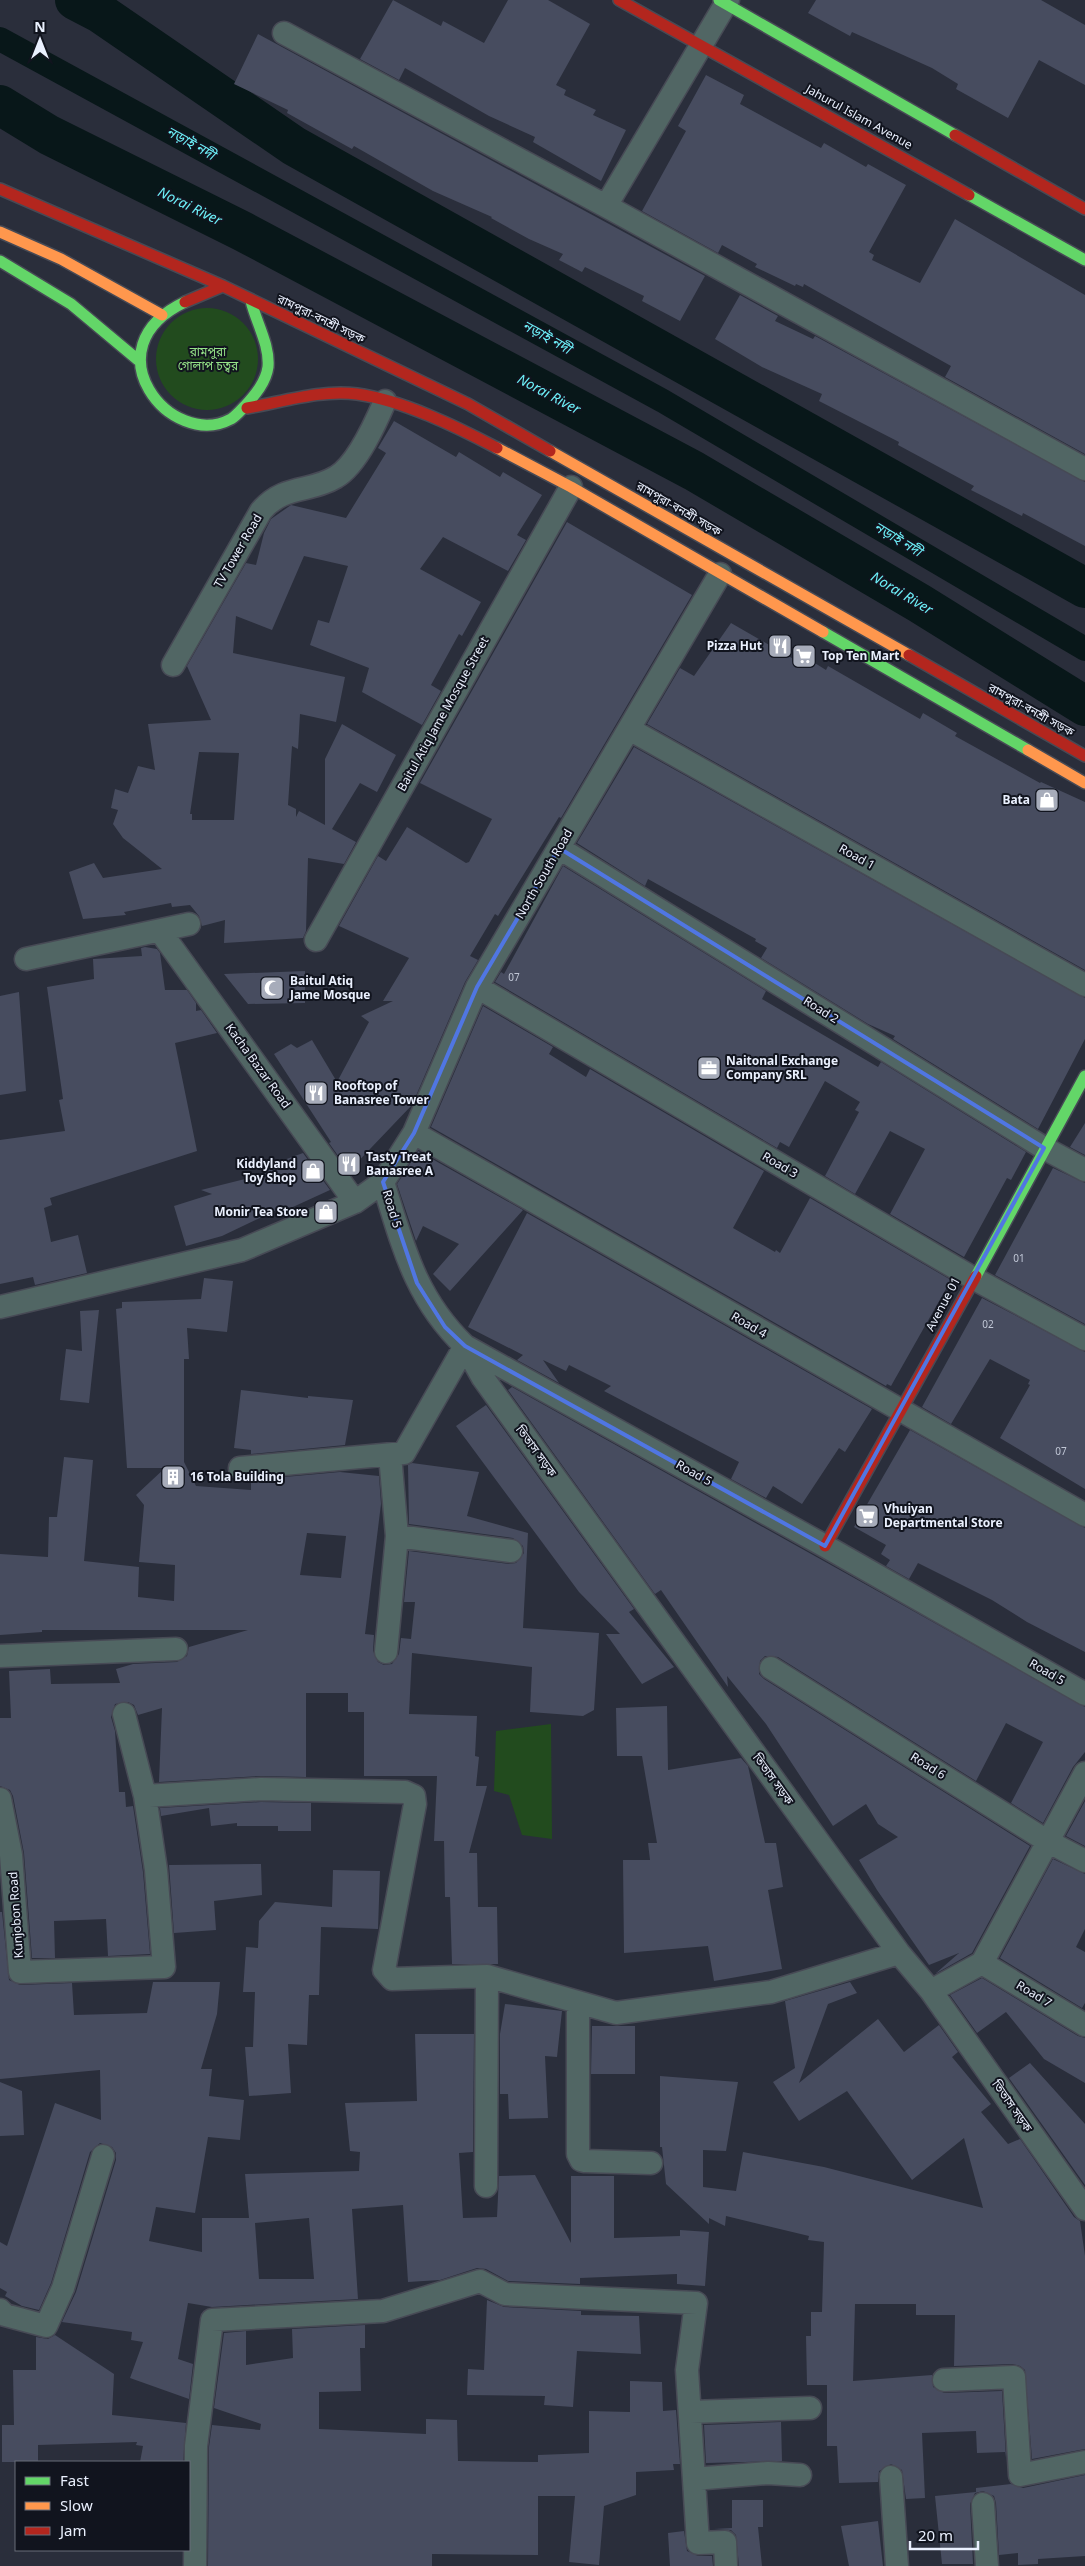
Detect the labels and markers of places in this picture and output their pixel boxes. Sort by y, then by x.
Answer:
restaurant icon: Pizza Hut [767,633,793,659]
place label: Pizza Hut [707,637,762,654]
supermarket icon: Top Ten Mart [791,643,817,669]
place label: Top Ten Mart [822,647,900,664]
shop icon: Bata [1034,787,1060,813]
place label: Bata [1002,791,1030,808]
place label: Baitul Atiq Jame Mosque [289,972,371,1003]
mosque icon: Baitul Atiq Jame Mosque [259,975,285,1001]
place label: Naitonal Exchange Company SRL [726,1052,838,1083]
office icon: Naitonal Exchange Company SRL [696,1055,722,1081]
place label: Rooftop of Banasree Tower [334,1077,430,1108]
restaurant icon: Rooftop of Banasree Tower [303,1080,329,1106]
place label: Tasty Treat Banasree A [366,1148,434,1179]
restaurant icon: Tasty Treat Banasree A [336,1151,362,1177]
place label: Kiddyland Toy Shop [236,1155,296,1186]
shop icon: Kiddyland Toy Shop [300,1158,326,1184]
shop icon: Monir Tea Store [313,1199,339,1225]
place label: Monir Tea Store [214,1203,308,1220]
building icon: 16 Tola Building [160,1464,186,1490]
place label: 16 Tola Building [190,1468,284,1485]
place label: Vhuiyan Departmental Store [884,1500,1003,1531]
supermarket icon: Vhuiyan Departmental Store [854,1503,880,1529]

